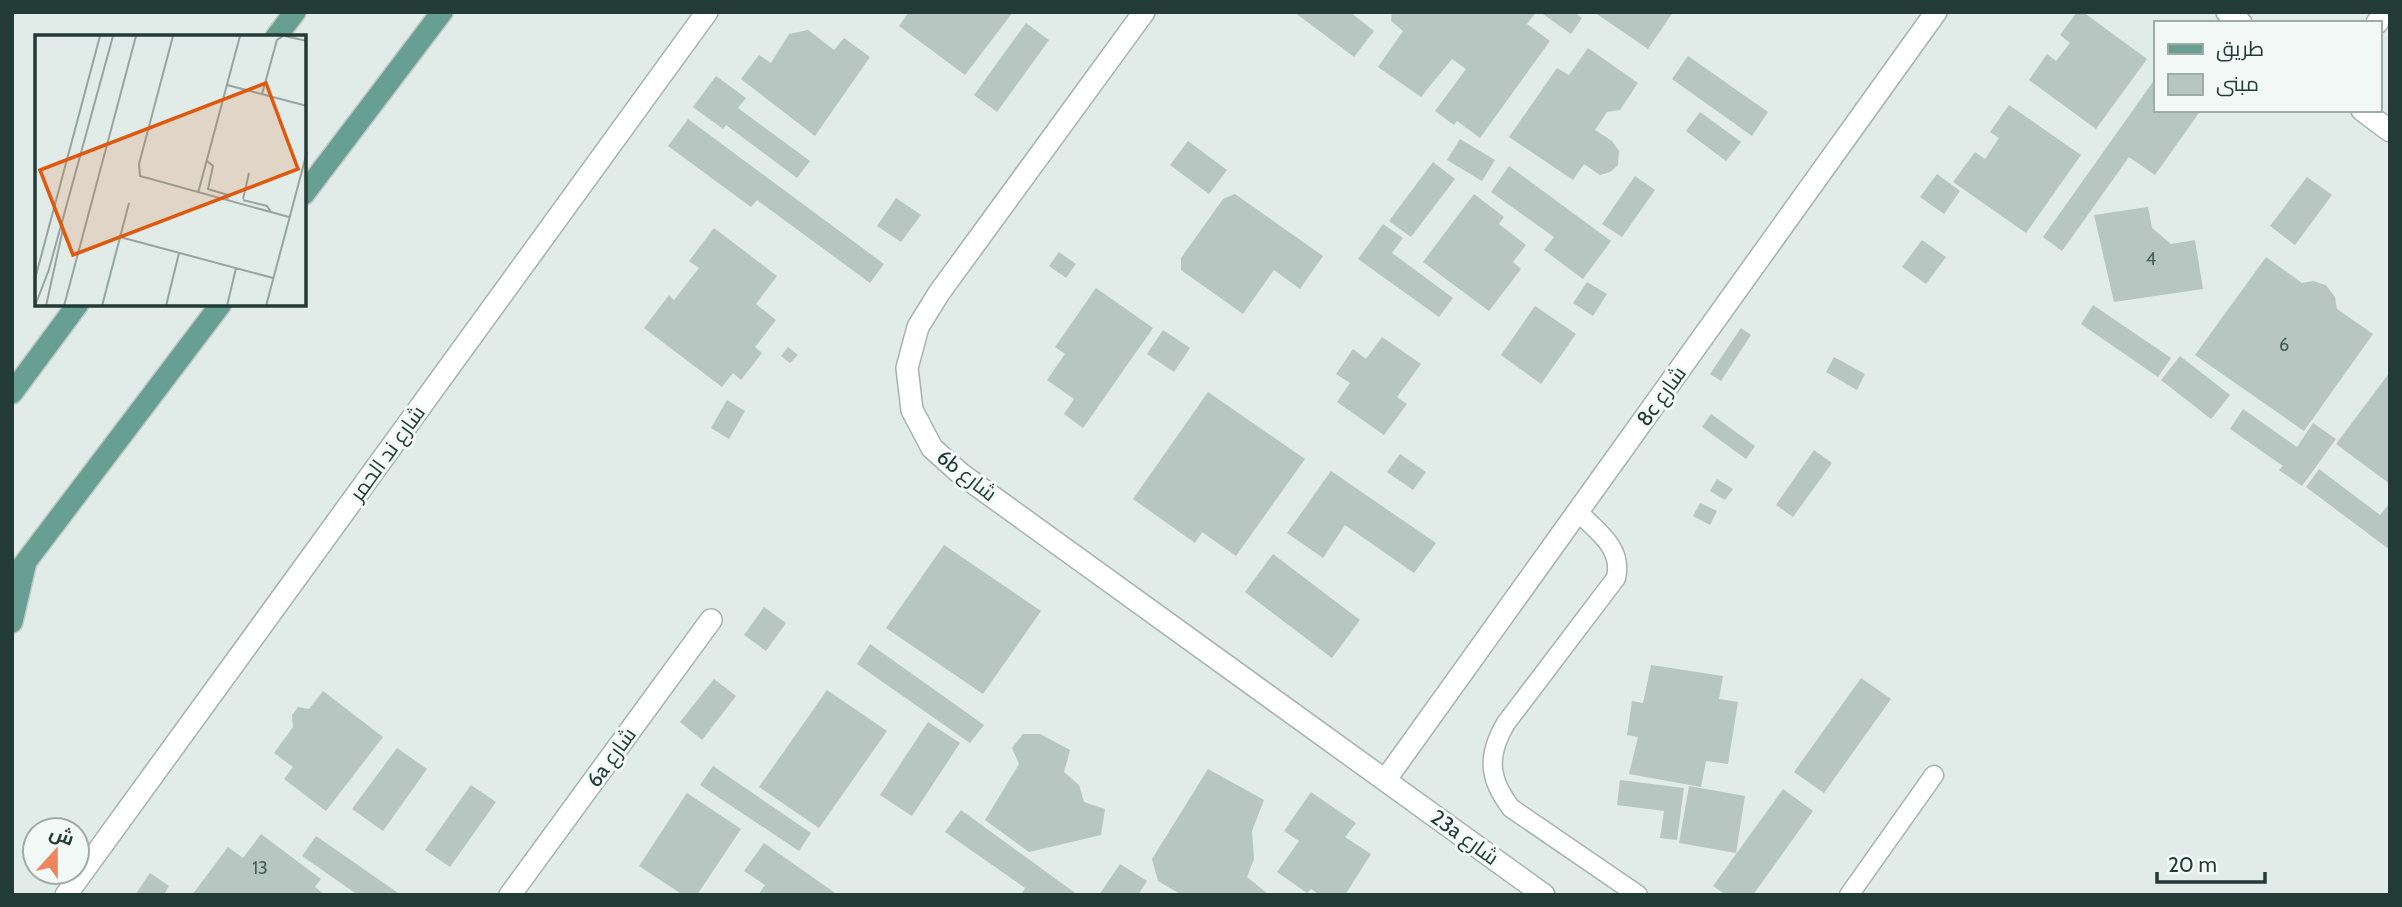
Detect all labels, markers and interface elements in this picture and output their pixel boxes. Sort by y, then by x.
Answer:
legend [2154,21,2381,112]
inset map [35,35,306,306]
text: طريق [2216,36,2264,62]
text: مبنى [2216,71,2259,97]
house number: 4 [2146,248,2156,270]
house number: 6 [2279,334,2289,356]
street label: 8c شارع [1631,361,1693,432]
street label: شارع ند الحمر [344,401,432,507]
street label: 6b شارع [931,444,1002,508]
street label: 6a شارع [581,722,643,793]
street label: 23a شارع [1425,804,1504,872]
north arrow [21,816,91,886]
text: ش [46,820,77,851]
scale bar [2157,841,2266,885]
text: 20 m [2168,852,2217,877]
house number: 13 [252,857,268,879]

